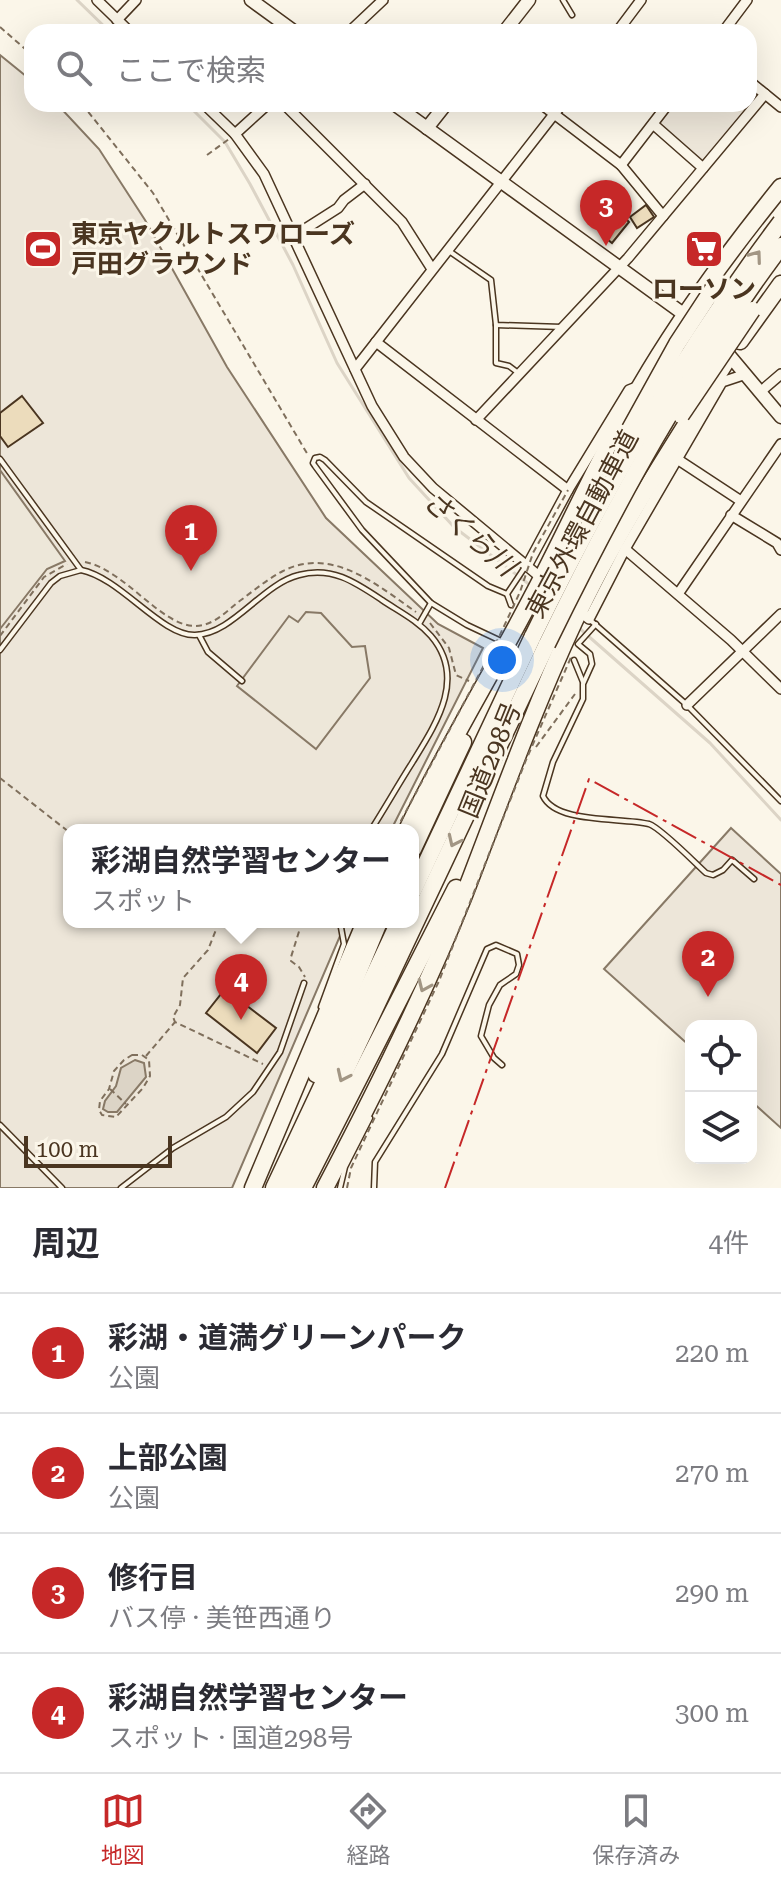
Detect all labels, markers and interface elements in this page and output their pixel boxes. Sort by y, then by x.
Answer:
search box [24,24,757,112]
icon: search [52,46,96,90]
text: ここで検索 [116,53,266,88]
pin: 3 [580,180,632,246]
place label: 東京ヤクルトスワローズ 戸田グラウンド [71,219,355,279]
sports icon: 東京ヤクルトスワローズ 戸田グラウンド [22,228,64,270]
supermarket icon: ローソン [683,228,725,270]
one-way arrow [746,250,761,264]
place label: ローソン [652,274,756,304]
street label: 東京外環自動車道 [520,425,644,623]
water label: さくら川 [417,484,525,585]
pin: 1 [165,505,217,571]
your location [482,640,522,680]
street label: 国道298号 [453,698,527,822]
popup [63,824,419,928]
one-way arrow [448,833,464,848]
text: 彩湖自然学習センター [91,843,391,878]
text: スポット [91,886,195,916]
pin: 2 [682,931,734,997]
pin: 4 [215,954,267,1020]
one-way arrow [418,978,434,992]
map controls [685,1020,757,1164]
button: locate [685,1020,757,1092]
one-way arrow [337,1068,353,1083]
button: layers [685,1092,757,1164]
scale bar [24,1132,172,1168]
text: 100 m [36,1137,99,1162]
text: 周辺 [32,1223,100,1263]
text: 4件 [708,1228,749,1258]
text: 彩湖・道満グリーンパーク [108,1320,467,1355]
text: 1 [51,1338,65,1368]
text: 220 m [675,1338,749,1368]
text: 公園 [108,1363,160,1393]
text: 上部公園 [108,1440,228,1475]
text: 2 [51,1458,65,1488]
text: 270 m [675,1458,749,1488]
text: 公園 [108,1483,160,1513]
text: 修行目 [108,1560,198,1595]
text: 3 [51,1578,65,1608]
text: 290 m [675,1578,749,1608]
text: バス停 · 美笹西通り [108,1603,336,1633]
text: 彩湖自然学習センター [108,1680,408,1715]
text: 4 [51,1698,65,1728]
text: 300 m [675,1698,749,1728]
text: スポット · 国道298号 [108,1723,353,1753]
tab: 地図 [101,1789,145,1869]
tab: 経路 [346,1789,390,1869]
tab: 保存済み [592,1789,680,1869]

